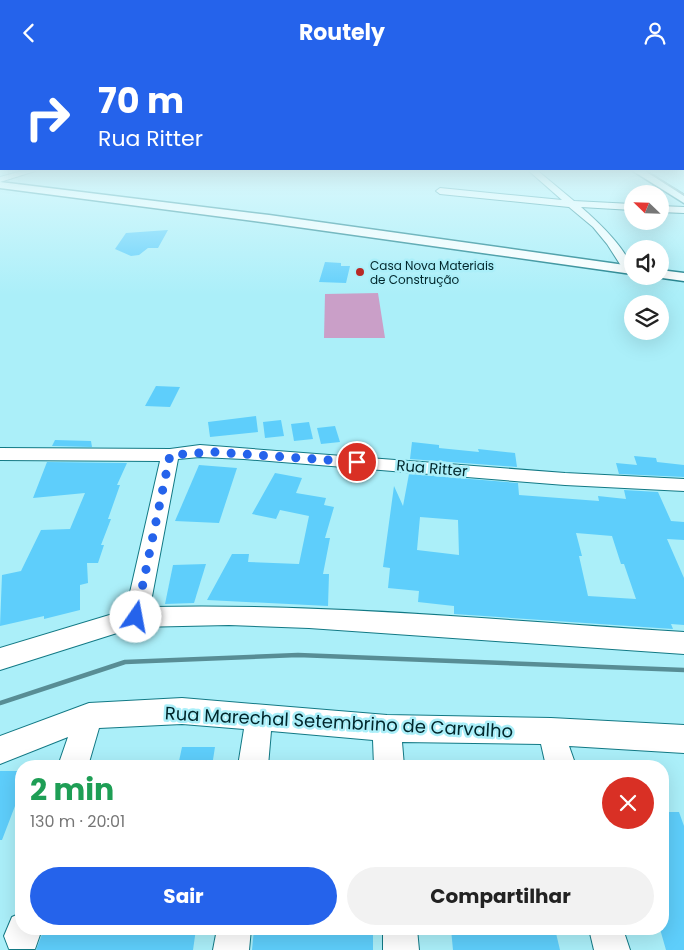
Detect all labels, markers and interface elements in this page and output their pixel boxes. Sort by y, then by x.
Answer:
text: Routely [299,17,385,48]
icon: back [15,19,43,47]
icon: person [641,19,669,47]
text: 70 m [98,76,184,125]
icon: right [15,85,80,150]
text: Rua Ritter [98,123,203,154]
north arrow [624,185,669,230]
map controls [624,185,669,340]
button: sound [624,240,669,285]
place label: Casa Nova Materiais de Construção [370,257,494,288]
marker: Casa Nova Materiais de Construção [354,266,366,278]
button: layers [624,295,669,340]
pin [336,441,378,483]
icon: arrive [343,448,371,476]
street label: Rua Ritter [395,454,469,482]
position arrow [109,590,161,642]
street label: Rua Marechal Setembrino de Carvalho [164,700,514,744]
text: 2 min [30,768,114,811]
button: close [602,777,654,829]
text: 130 m · 20:01 [30,810,125,833]
button: Sair [30,867,337,925]
button: Compartilhar [347,867,654,925]

